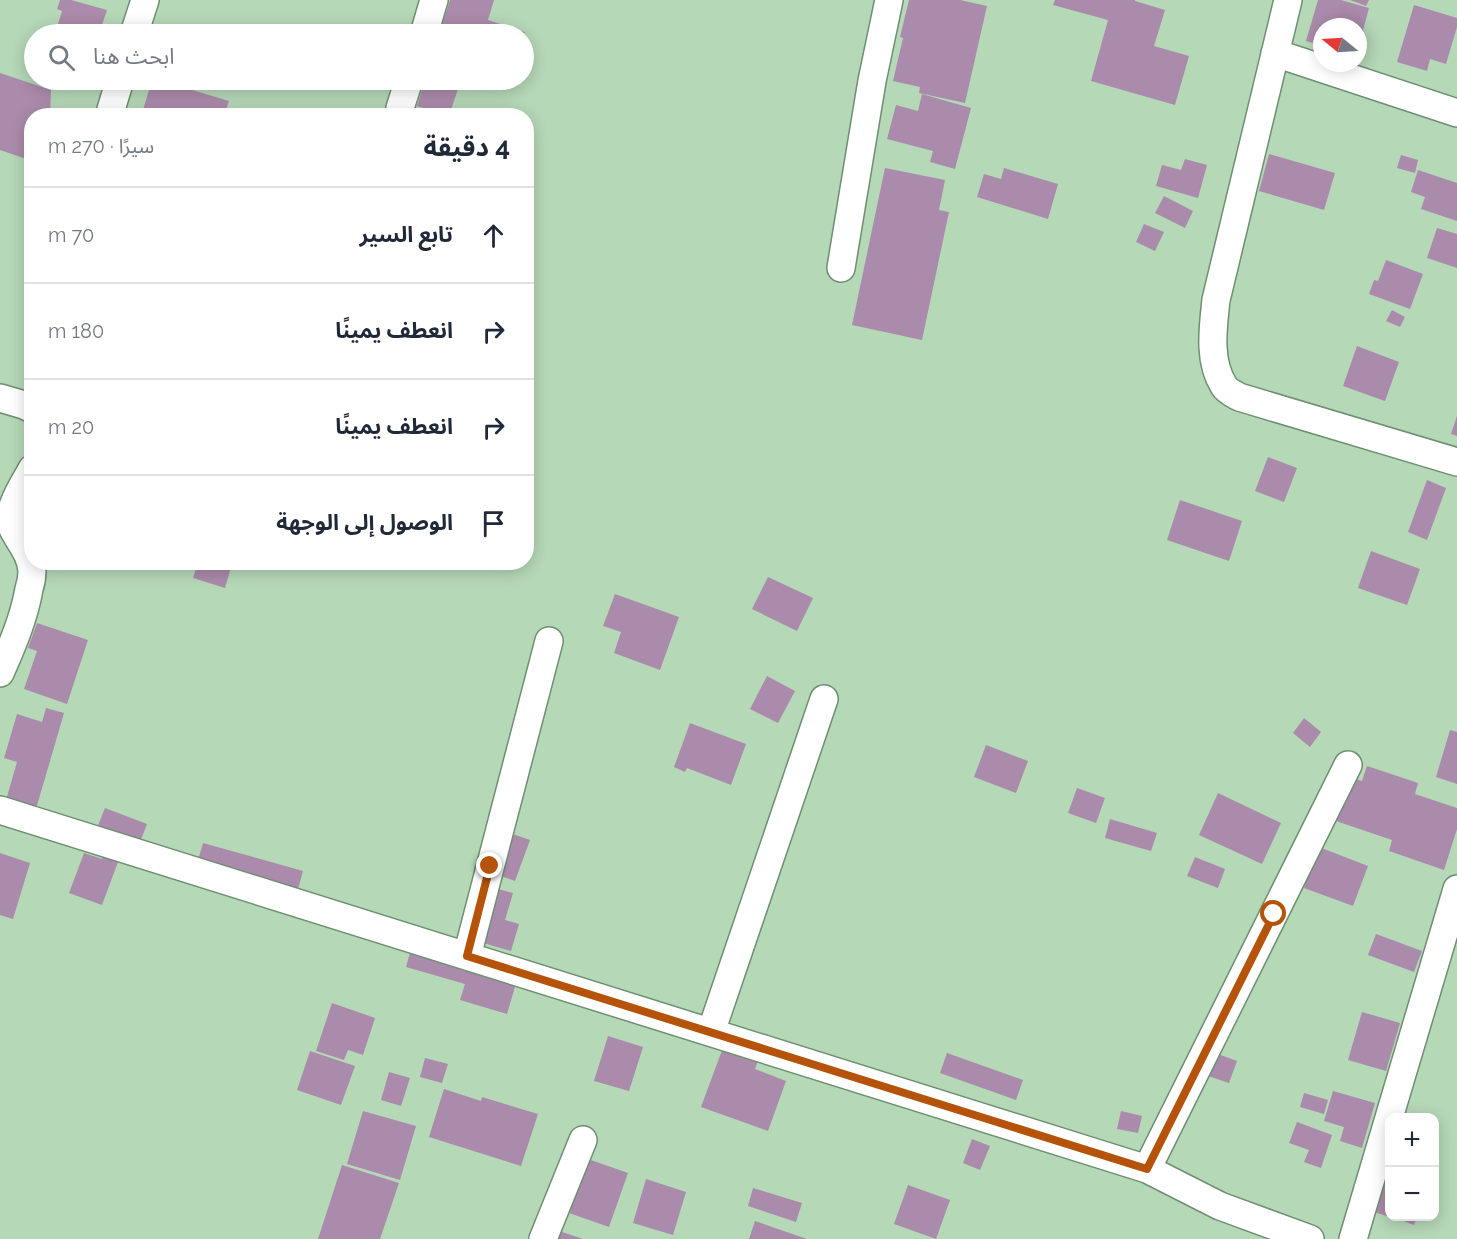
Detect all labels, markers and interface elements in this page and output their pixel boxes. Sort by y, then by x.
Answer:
north arrow [1313,18,1367,72]
search box [24,24,534,90]
icon: search [45,41,78,74]
text: ابحث هنا [93,43,174,69]
text: 4 دقيقة [423,132,510,162]
text: سيرًا · 270 m [48,134,154,158]
icon: ahead [477,219,510,252]
text: تابع السير [359,221,453,247]
text: 70 m [48,223,94,247]
icon: right [477,315,510,348]
text: انعطف يمينًا [335,317,453,343]
text: 180 m [48,319,104,343]
icon: right [477,411,510,444]
text: انعطف يمينًا [335,413,453,439]
text: 20 m [48,415,94,439]
icon: arrive [477,507,510,540]
text: الوصول إلى الوجهة [276,509,453,535]
route end [476,852,502,878]
route start [1260,900,1286,926]
map controls [1385,1113,1439,1221]
button: + [1385,1113,1439,1167]
button: − [1385,1167,1439,1221]

